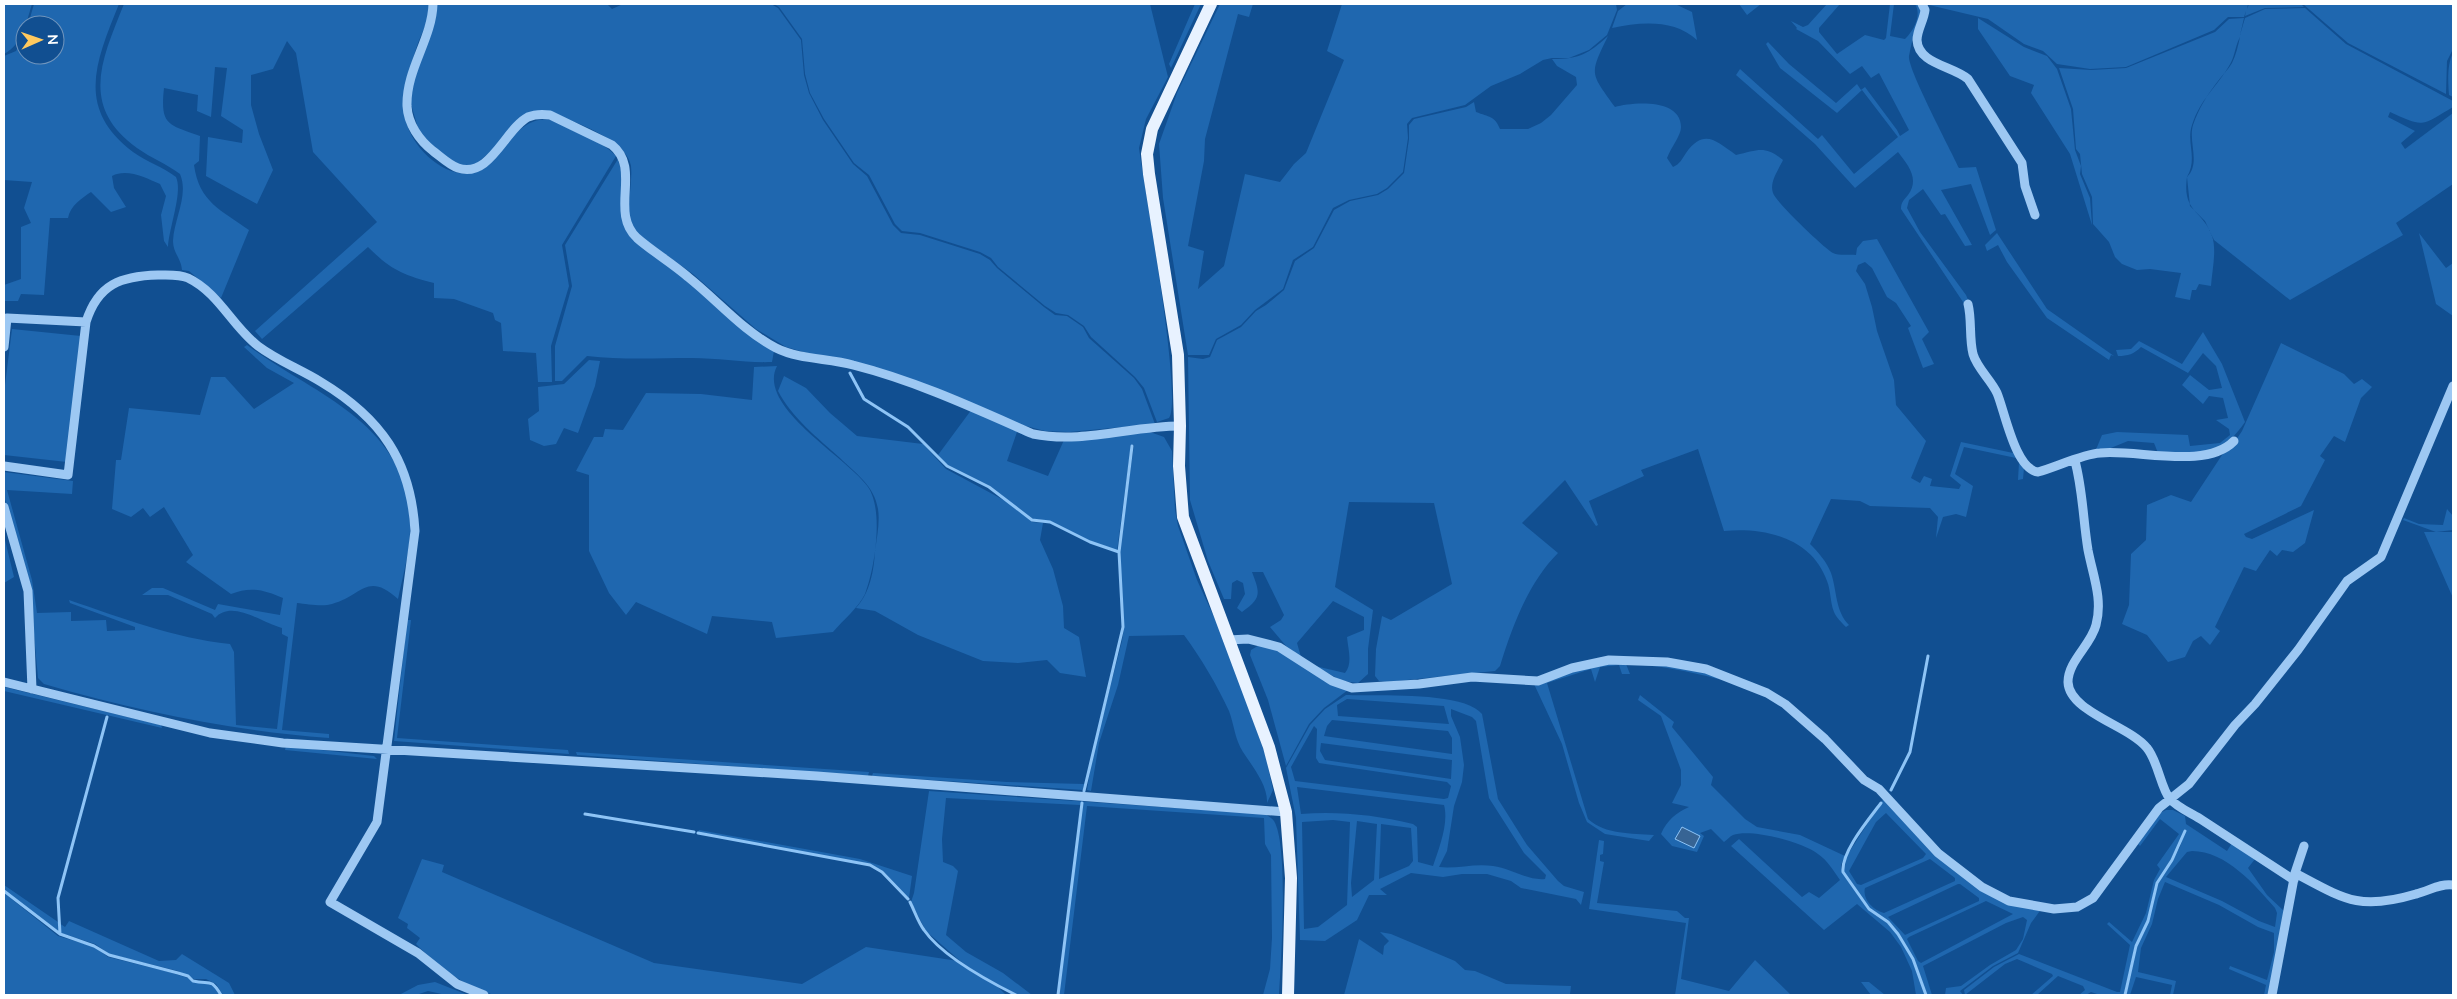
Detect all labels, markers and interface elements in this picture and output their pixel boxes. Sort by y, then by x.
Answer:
north arrow [15,15,65,65]
text: N [43,34,62,45]

